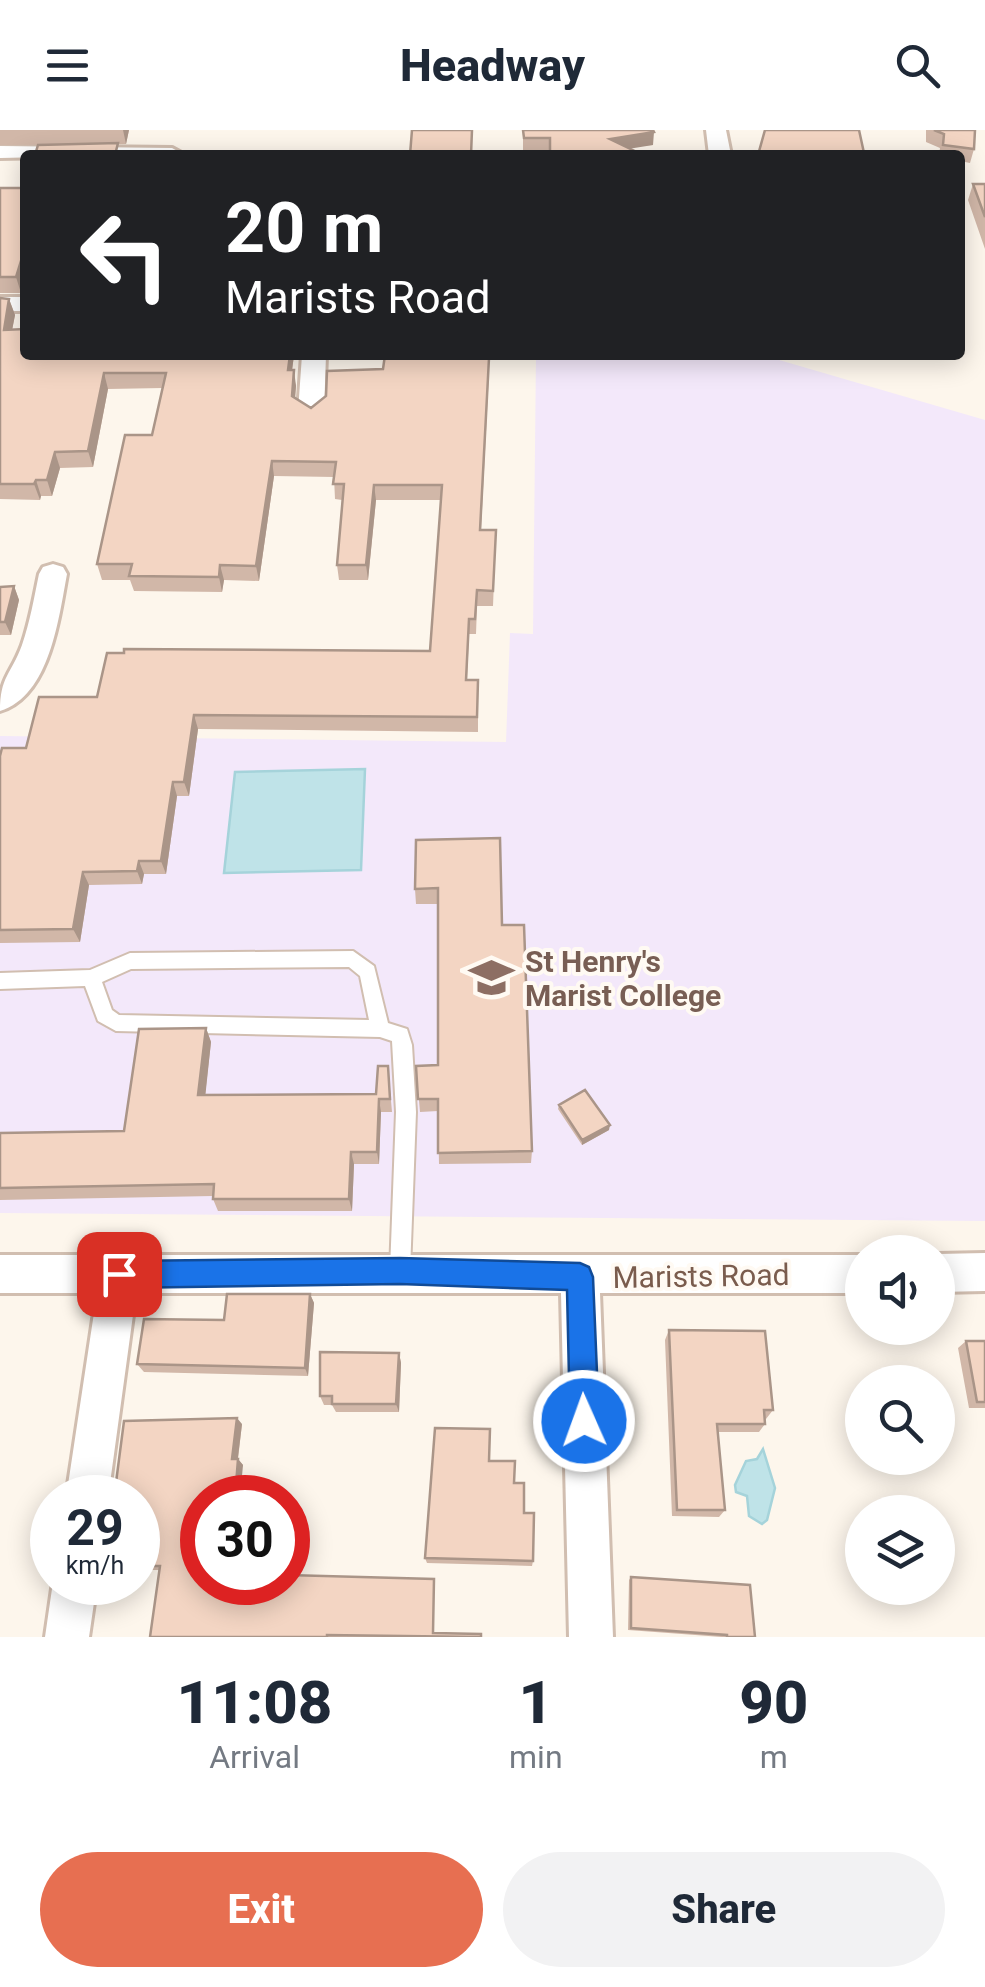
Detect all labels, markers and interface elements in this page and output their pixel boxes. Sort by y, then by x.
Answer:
icon: menu [40,38,95,93]
icon: search [890,38,945,93]
text: Headway [400,39,585,92]
text: 20 m [225,187,383,269]
icon: left [60,190,190,320]
text: Marists Road [225,271,491,324]
place label: St Henry's Marist College [525,944,721,1013]
school or university icon: St Henry's Marist College [468,954,516,1002]
pin [77,1232,162,1317]
map controls [845,1235,955,1605]
button: sound [845,1235,955,1345]
icon: arrive [92,1247,147,1302]
street label: Marists Road [612,1257,790,1295]
button: search [845,1365,955,1475]
position arrow [532,1369,636,1473]
speed limit sign: 30 [180,1475,310,1605]
button: layers [845,1495,955,1605]
text: 29 [66,1499,124,1557]
text: km/h [66,1551,124,1580]
text: 11:08 [177,1667,332,1738]
text: 1 [519,1667,553,1738]
text: 90 [739,1667,808,1738]
text: Arrival [209,1738,300,1776]
text: min [509,1738,563,1776]
text: m [760,1738,788,1776]
button: Exit [40,1852,483,1967]
button: Share [503,1852,945,1967]

